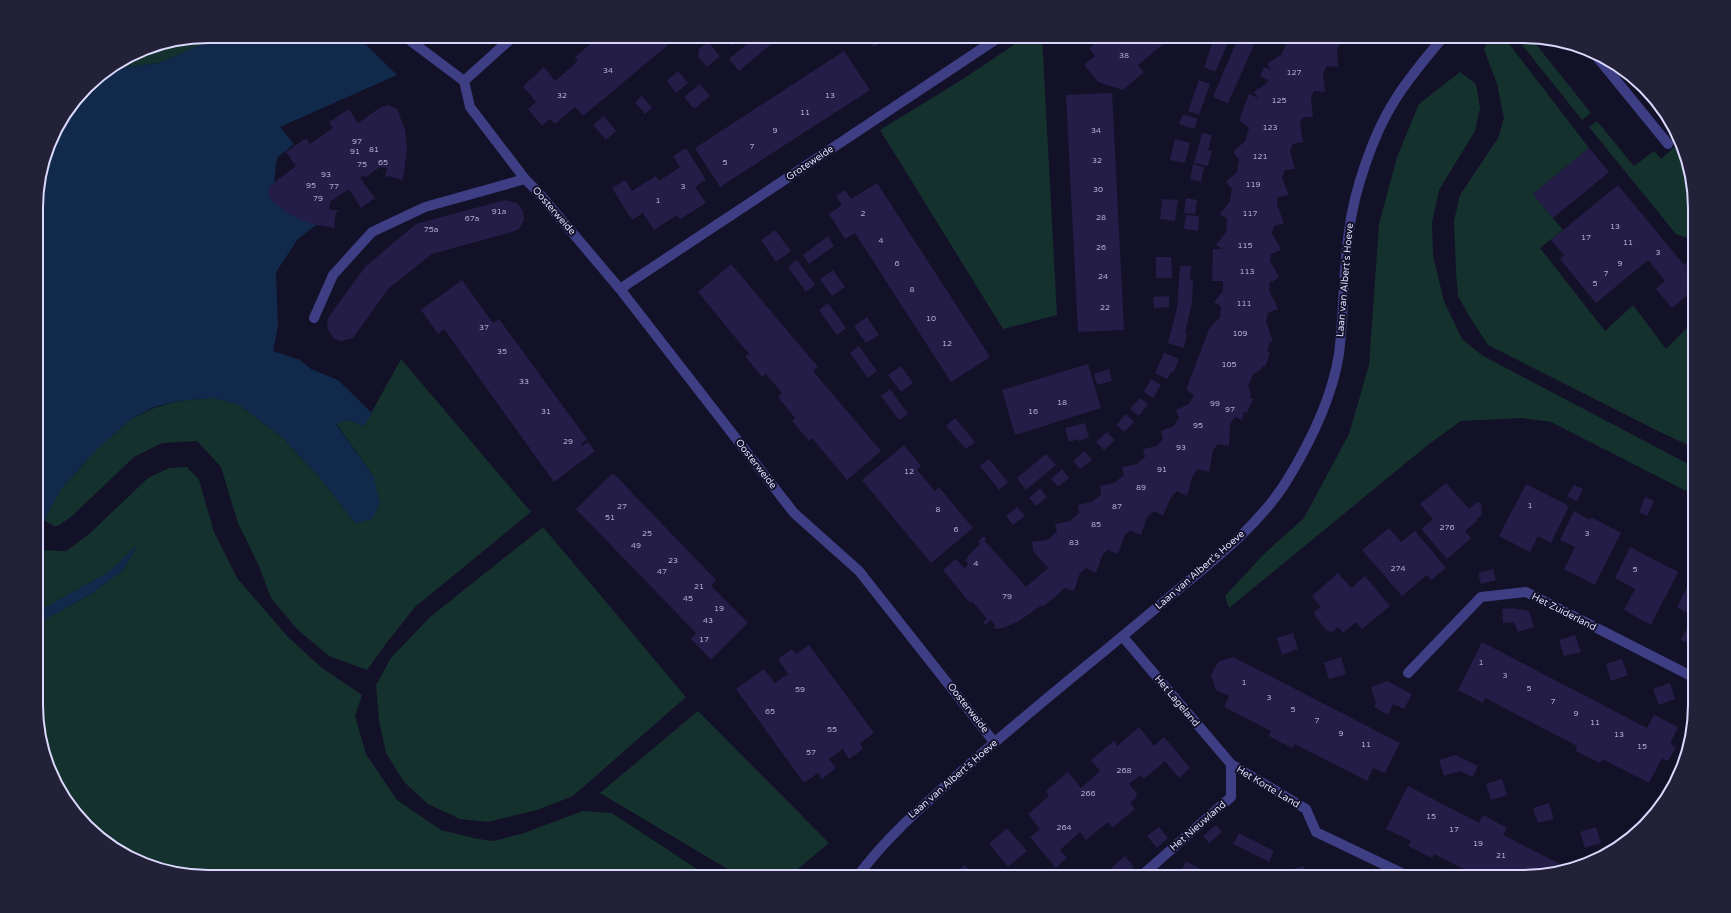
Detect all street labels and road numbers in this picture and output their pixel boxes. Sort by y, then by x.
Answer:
street label: Groteweide [784,143,836,183]
street label: Oosterweide [530,184,578,238]
street label: Laan van Albert's Hoeve [1334,222,1356,337]
street label: Oosterweide [733,437,779,492]
street label: Laan van Albert's Hoeve [1153,528,1247,612]
street label: Het Zuiderland [1530,591,1598,633]
street label: Het Lageland [1152,673,1202,729]
street label: Oosterweide [945,681,991,736]
street label: Laan van Albert's Hoeve [906,737,1000,821]
street label: Het Korte Land [1234,763,1302,811]
street label: Het Nieuwland [1168,798,1228,854]

